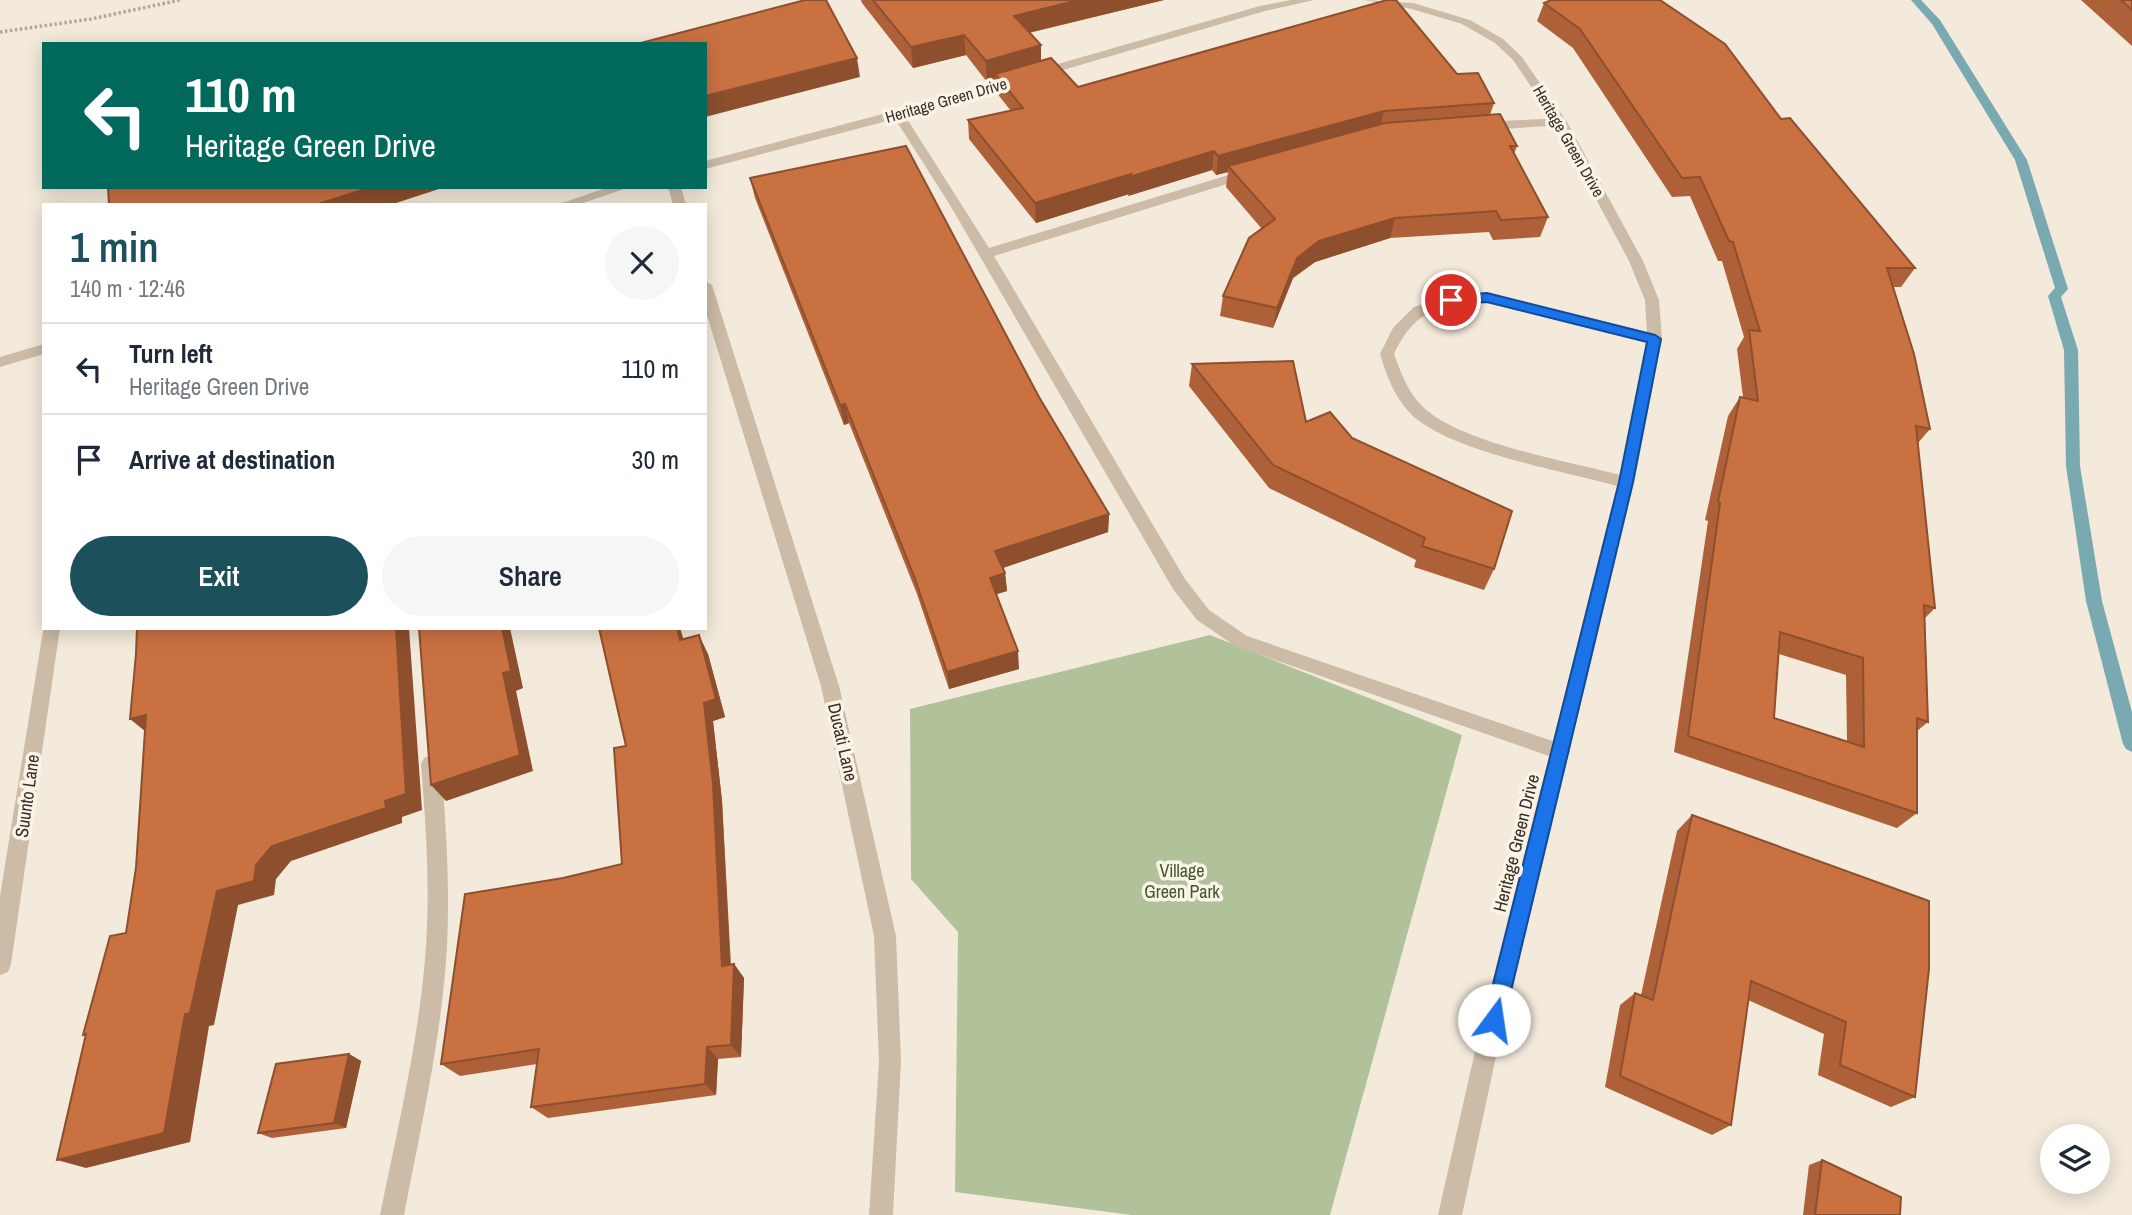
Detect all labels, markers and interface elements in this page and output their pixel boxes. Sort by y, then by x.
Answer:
text: 110 m [185,61,297,127]
icon: left [70,70,161,161]
street label: Heritage Green Drive [883,72,1009,128]
street label: Heritage Green Drive [1528,81,1610,201]
text: Heritage Green Drive [185,124,436,167]
text: 1 min [70,219,159,275]
button: close [605,226,679,300]
pin [1421,270,1481,330]
text: 140 m · 12:46 [70,273,185,304]
icon: arrive [1432,281,1470,319]
text: Turn left [129,336,213,371]
icon: left [70,350,108,388]
text: 110 m [621,351,679,386]
text: Heritage Green Drive [129,371,309,402]
icon: arrive [70,441,108,479]
text: Arrive at destination [129,442,335,477]
text: 30 m [632,442,679,477]
button: Exit [70,536,368,616]
button: Share [382,536,679,616]
street label: Ducati Lane [822,700,864,784]
street label: Suunto Lane [9,753,45,839]
street label: Heritage Green Drive [1487,772,1545,914]
park label: Village Green Park [1144,858,1220,904]
position arrow [1457,983,1531,1057]
map controls [2040,1124,2110,1194]
button: layers [2040,1124,2110,1194]

